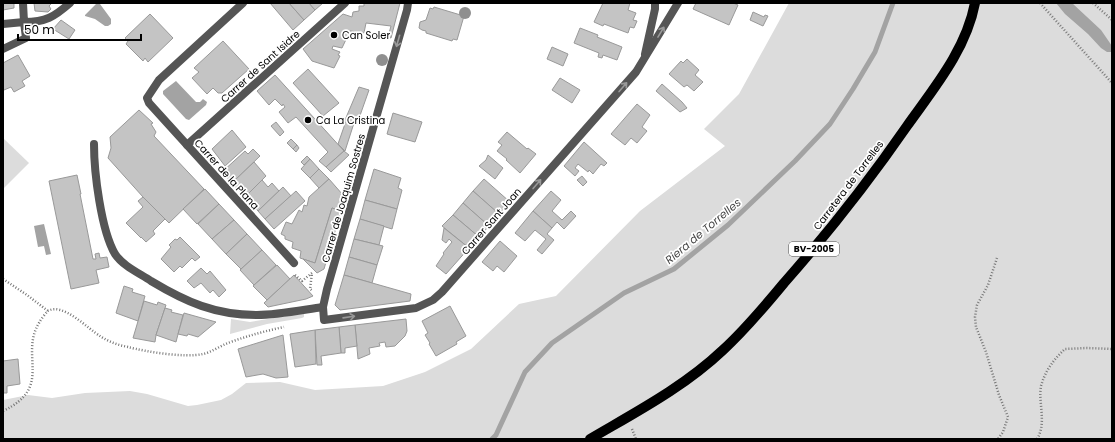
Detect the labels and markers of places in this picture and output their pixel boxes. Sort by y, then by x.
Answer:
place label: Can Soler [342,28,390,43]
marker: Can Soler [329,30,339,40]
place label: Ca La Cristina [316,113,385,128]
marker: Ca La Cristina [303,115,313,125]

